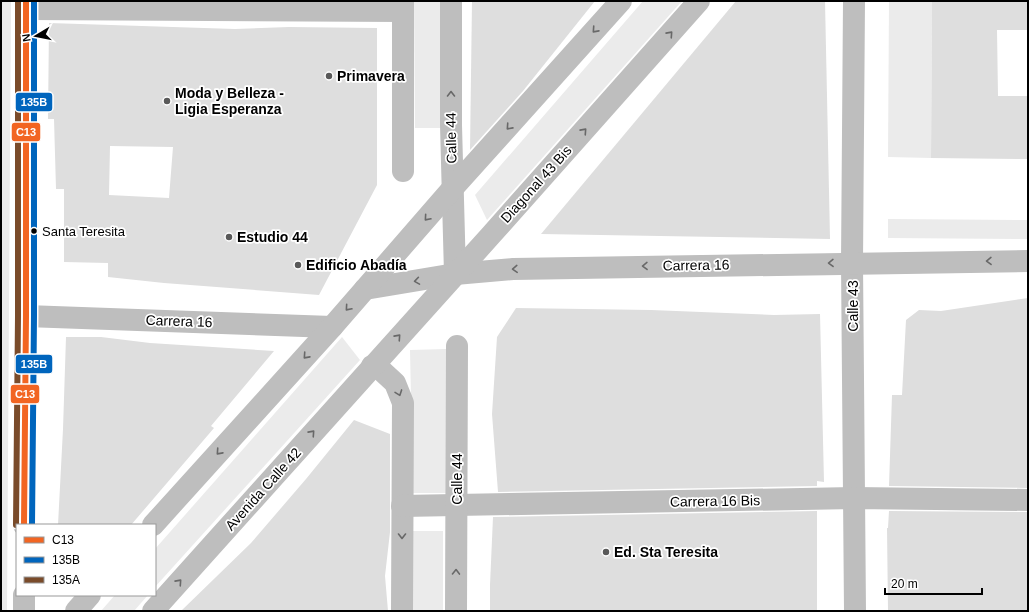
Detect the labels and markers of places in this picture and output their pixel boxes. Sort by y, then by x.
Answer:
place label: Primavera [337,68,405,84]
marker: Primavera [324,71,334,81]
place label: Moda y Belleza - Ligia Esperanza [175,85,284,117]
marker: Moda y Belleza - Ligia Esperanza [162,96,172,106]
place label: Santa Teresita [42,224,126,239]
marker: Santa Teresita [29,226,39,236]
place label: Estudio 44 [237,229,308,245]
marker: Estudio 44 [224,232,234,242]
place label: Edificio Abadía [306,257,407,273]
marker: Edificio Abadía [293,260,303,270]
place label: Ed. Sta Teresita [614,544,718,560]
marker: Ed. Sta Teresita [601,547,611,557]

